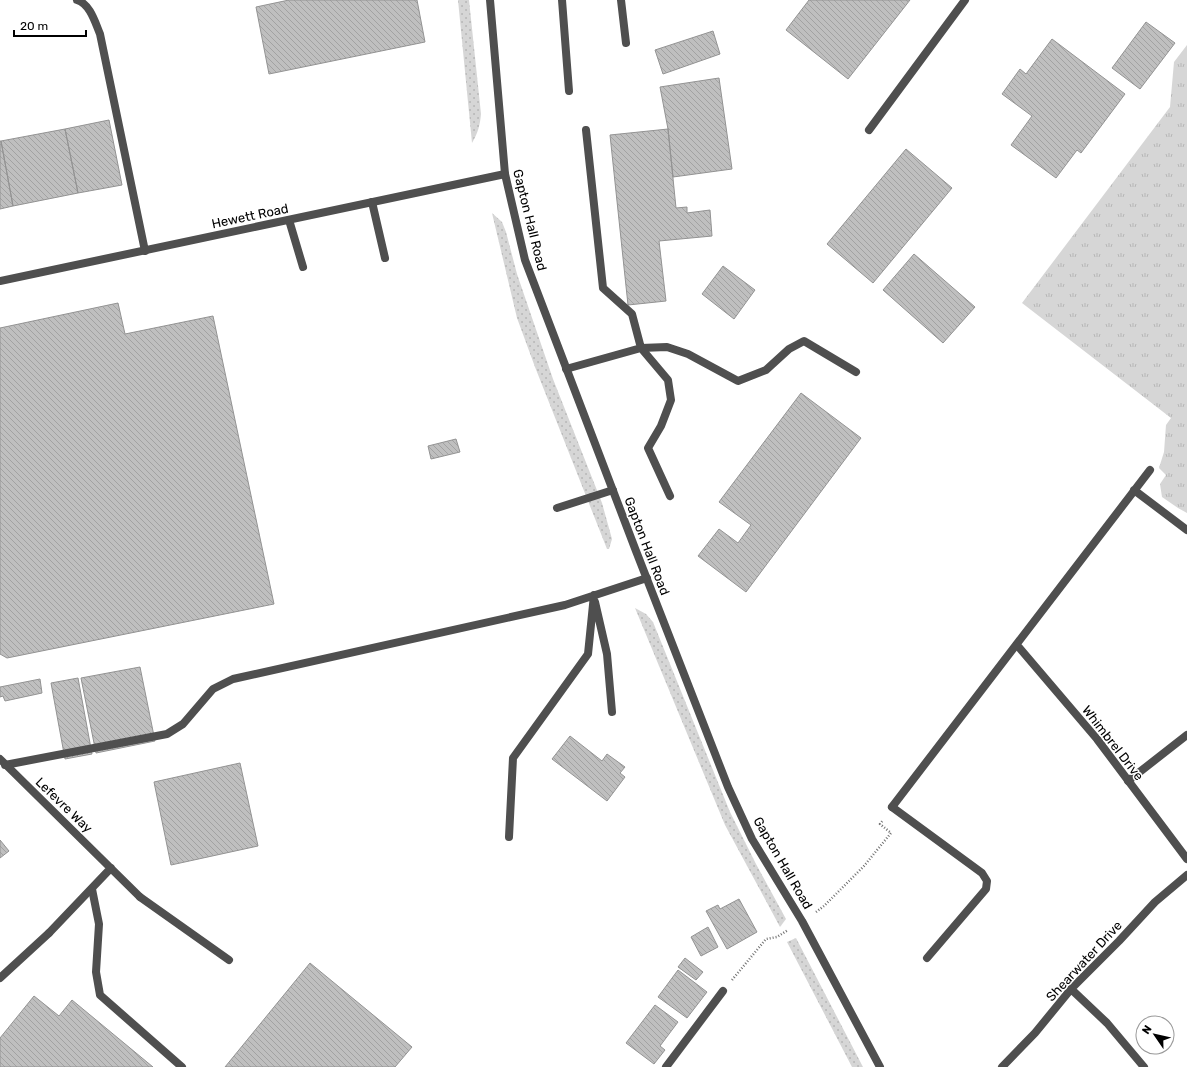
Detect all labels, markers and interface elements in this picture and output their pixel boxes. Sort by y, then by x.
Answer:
scale bar [14,12,86,38]
text: 20 m [20,19,48,33]
street label: Gapton Hall Road [510,168,550,272]
street label: Hewett Road [210,201,290,231]
street label: Gapton Hall Road [621,495,673,597]
street label: Whimbrel Drive [1079,703,1147,783]
street label: Lefevre Way [33,774,95,836]
street label: Gapton Hall Road [750,814,816,912]
street label: Shearwater Drive [1043,918,1125,1004]
north arrow [1135,1015,1175,1055]
text: N [1140,1023,1155,1037]

